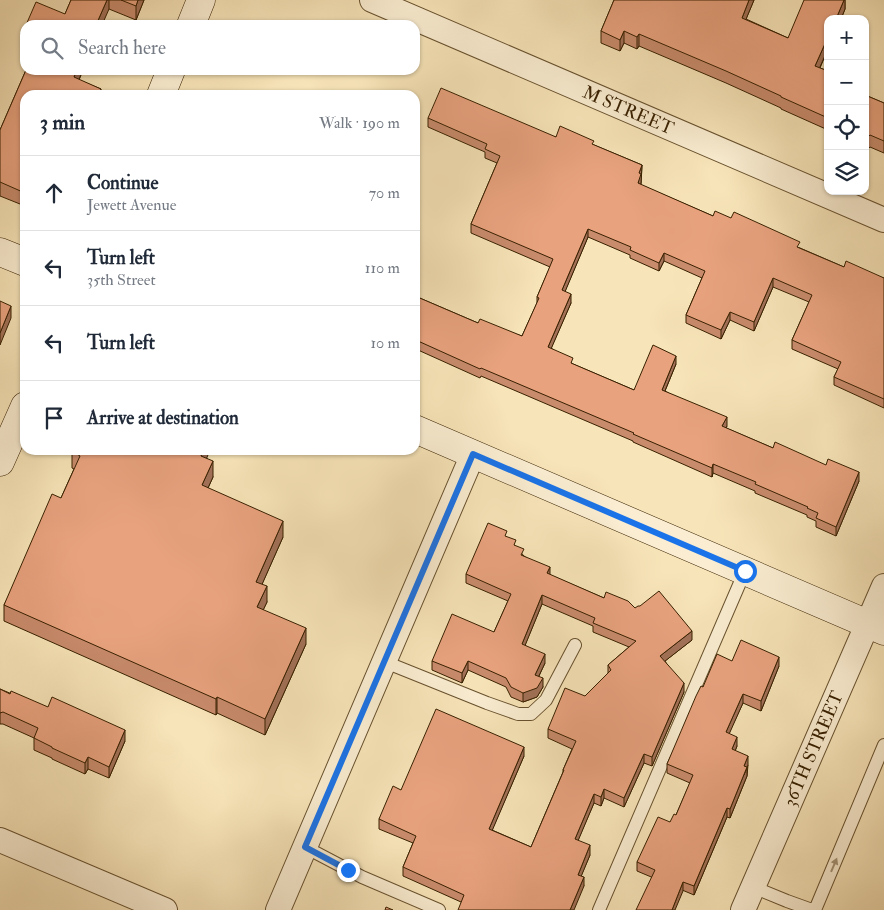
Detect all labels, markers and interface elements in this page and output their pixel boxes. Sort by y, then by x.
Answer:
map controls [824,15,869,195]
button: + [824,15,869,60]
search box [20,20,420,75]
icon: search [38,34,66,62]
text: Search here [78,36,166,60]
button: − [824,60,869,105]
street label: M STREET [579,80,678,140]
button: locate [824,105,869,150]
text: 3 min [40,109,85,136]
text: Walk · 190 m [319,113,400,133]
button: layers [824,150,869,195]
text: Continue [87,171,158,195]
icon: ahead [40,179,68,207]
text: 70 m [369,183,400,203]
text: Jewett Avenue [87,195,176,215]
text: Turn left [87,246,155,270]
icon: left [40,254,68,282]
text: 110 m [365,258,400,278]
text: 35th Street [87,270,156,290]
icon: left [40,329,68,357]
text: Turn left [87,331,155,355]
text: 10 m [370,333,400,353]
icon: arrive [40,404,68,432]
text: Arrive at destination [87,406,239,430]
route start [734,560,757,583]
street label: 36TH STREET [778,687,849,810]
one-way arrow [830,857,838,872]
route end [337,859,360,882]

